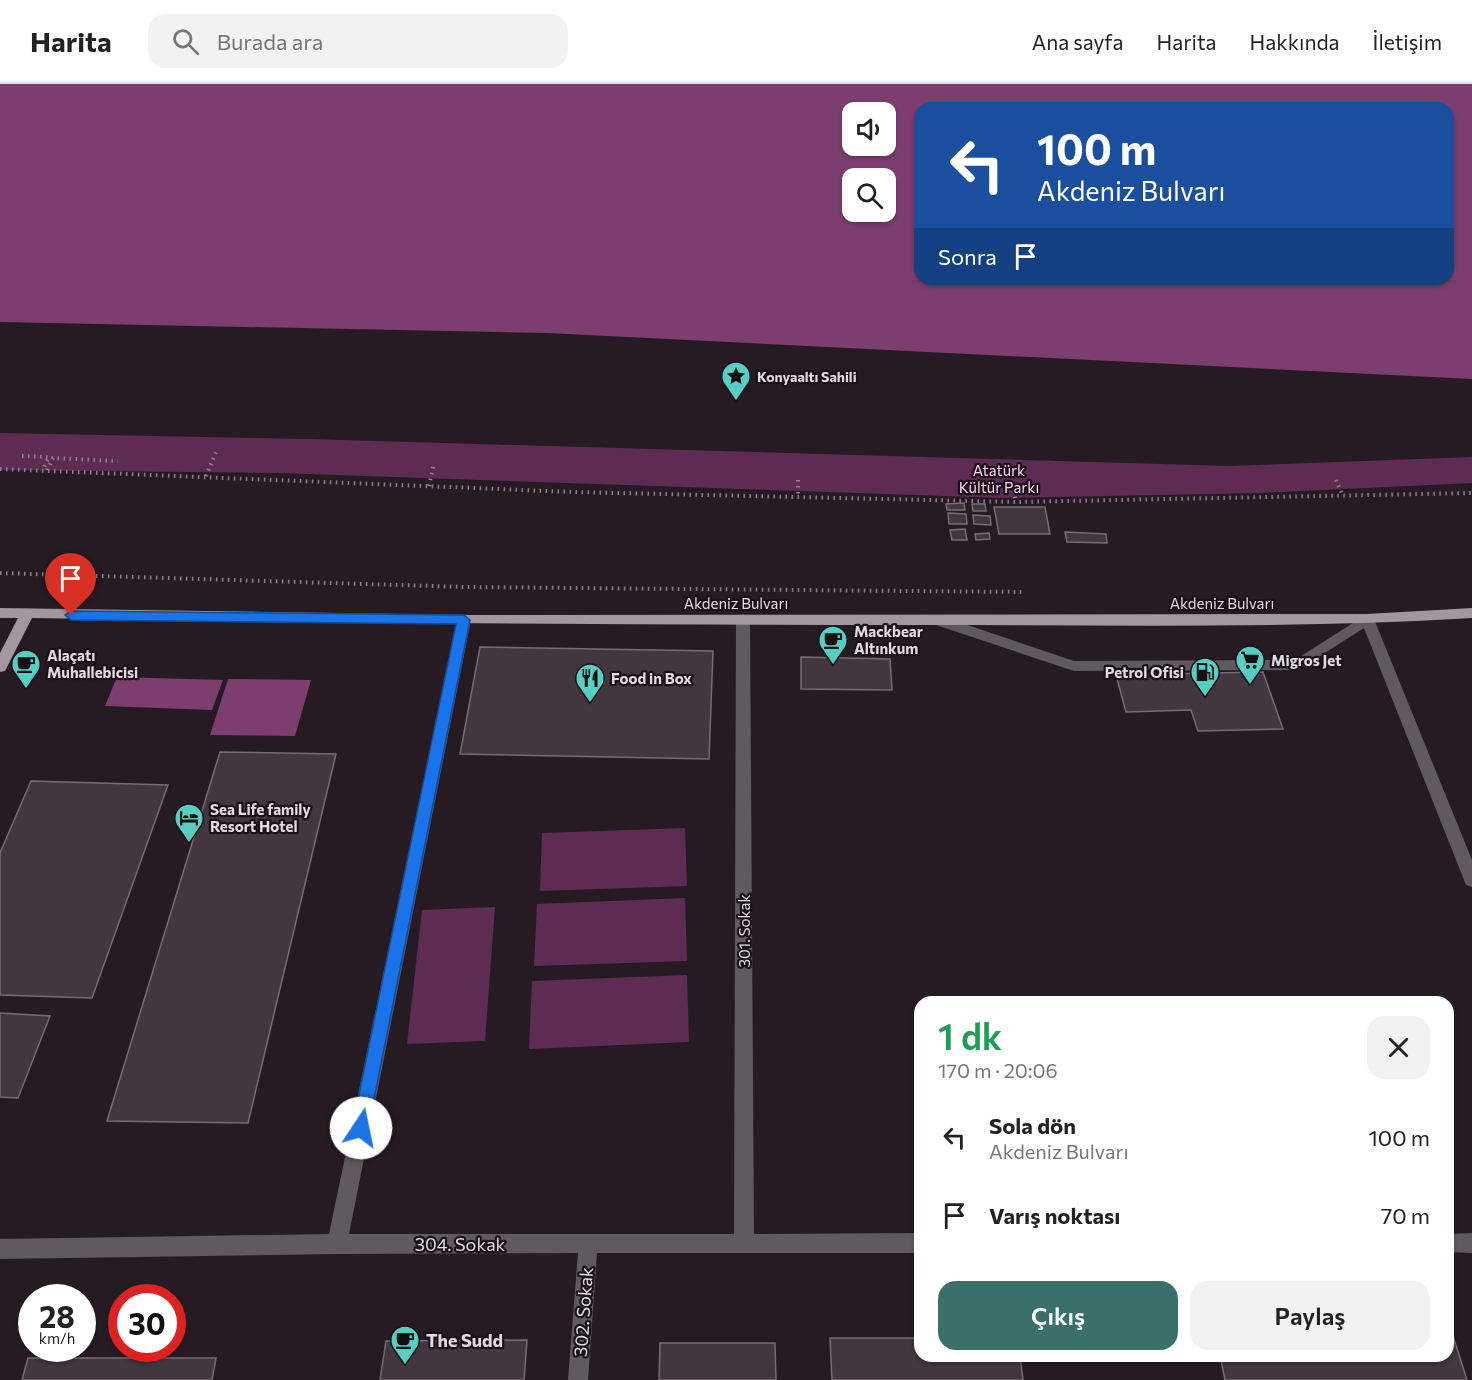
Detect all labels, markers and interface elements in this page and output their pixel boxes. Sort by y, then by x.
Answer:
search box [148,14,568,68]
text: Harita [30,24,112,58]
icon: search [169,25,202,58]
text: Burada ara [217,28,323,55]
text: Ana sayfa [1032,29,1123,54]
text: Harita [1156,29,1217,54]
text: Hakkında [1250,29,1340,54]
text: İletişim [1373,29,1442,54]
map controls [842,102,896,222]
button: sound [842,102,896,156]
text: 100 m [1037,122,1157,174]
icon: left [938,126,1016,204]
button: search [842,168,896,222]
text: Akdeniz Bulvarı [1037,174,1225,207]
icon: arrive [1009,240,1042,273]
text: Sonra [938,243,997,270]
place icon: Konyaaltı Sahili [720,360,752,402]
place label: Konyaaltı Sahili [757,368,857,385]
park label: Atatürk Kültür Parkı [959,461,1039,496]
pin [45,553,96,615]
icon: arrive [54,562,87,595]
street label: Akdeniz Bulvarı [684,594,788,612]
street label: Akdeniz Bulvarı [1170,594,1274,612]
place label: Mackbear Altınkum [854,622,923,657]
cafe icon: Mackbear Altınkum [817,624,849,666]
supermarket icon: Migros Jet [1234,644,1266,686]
place label: Alaçatı Muhallebicisi [47,646,138,681]
cafe icon: Alaçatı Muhallebicisi [10,648,42,690]
place label: Migros Jet [1271,651,1342,669]
fuel station icon: Petrol Ofisi [1189,656,1221,698]
restaurant icon: Food in Box [574,662,606,704]
place label: Petrol Ofisi [1105,663,1184,681]
place label: Food in Box [611,669,692,687]
place label: Sea Life family Resort Hotel [210,800,311,835]
hotel icon: Sea Life family Resort Hotel [173,802,205,844]
street label: 301. Sokak [735,894,753,968]
text: 1 dk [938,1013,1002,1057]
button: close [1367,1016,1430,1079]
text: 170 m · 20:06 [938,1058,1058,1082]
position arrow [329,1096,393,1160]
text: Sola dön [989,1112,1076,1139]
icon: left [938,1121,971,1154]
text: 100 m [1368,1124,1430,1151]
text: Akdeniz Bulvarı [989,1139,1129,1163]
icon: arrive [938,1199,971,1232]
text: Varış noktası [989,1202,1120,1229]
text: 70 m [1381,1202,1430,1229]
street label: 304. Sokak [415,1233,506,1255]
street label: 302. Sokak [569,1266,597,1358]
button: Çıkış [938,1281,1178,1350]
button: Paylaş [1190,1281,1430,1350]
speed limit sign: 30 [108,1284,186,1362]
text: 28 [39,1297,75,1334]
cafe icon: The Sudd [389,1324,421,1366]
text: km/h [39,1329,75,1347]
place label: The Sudd [426,1329,503,1351]

